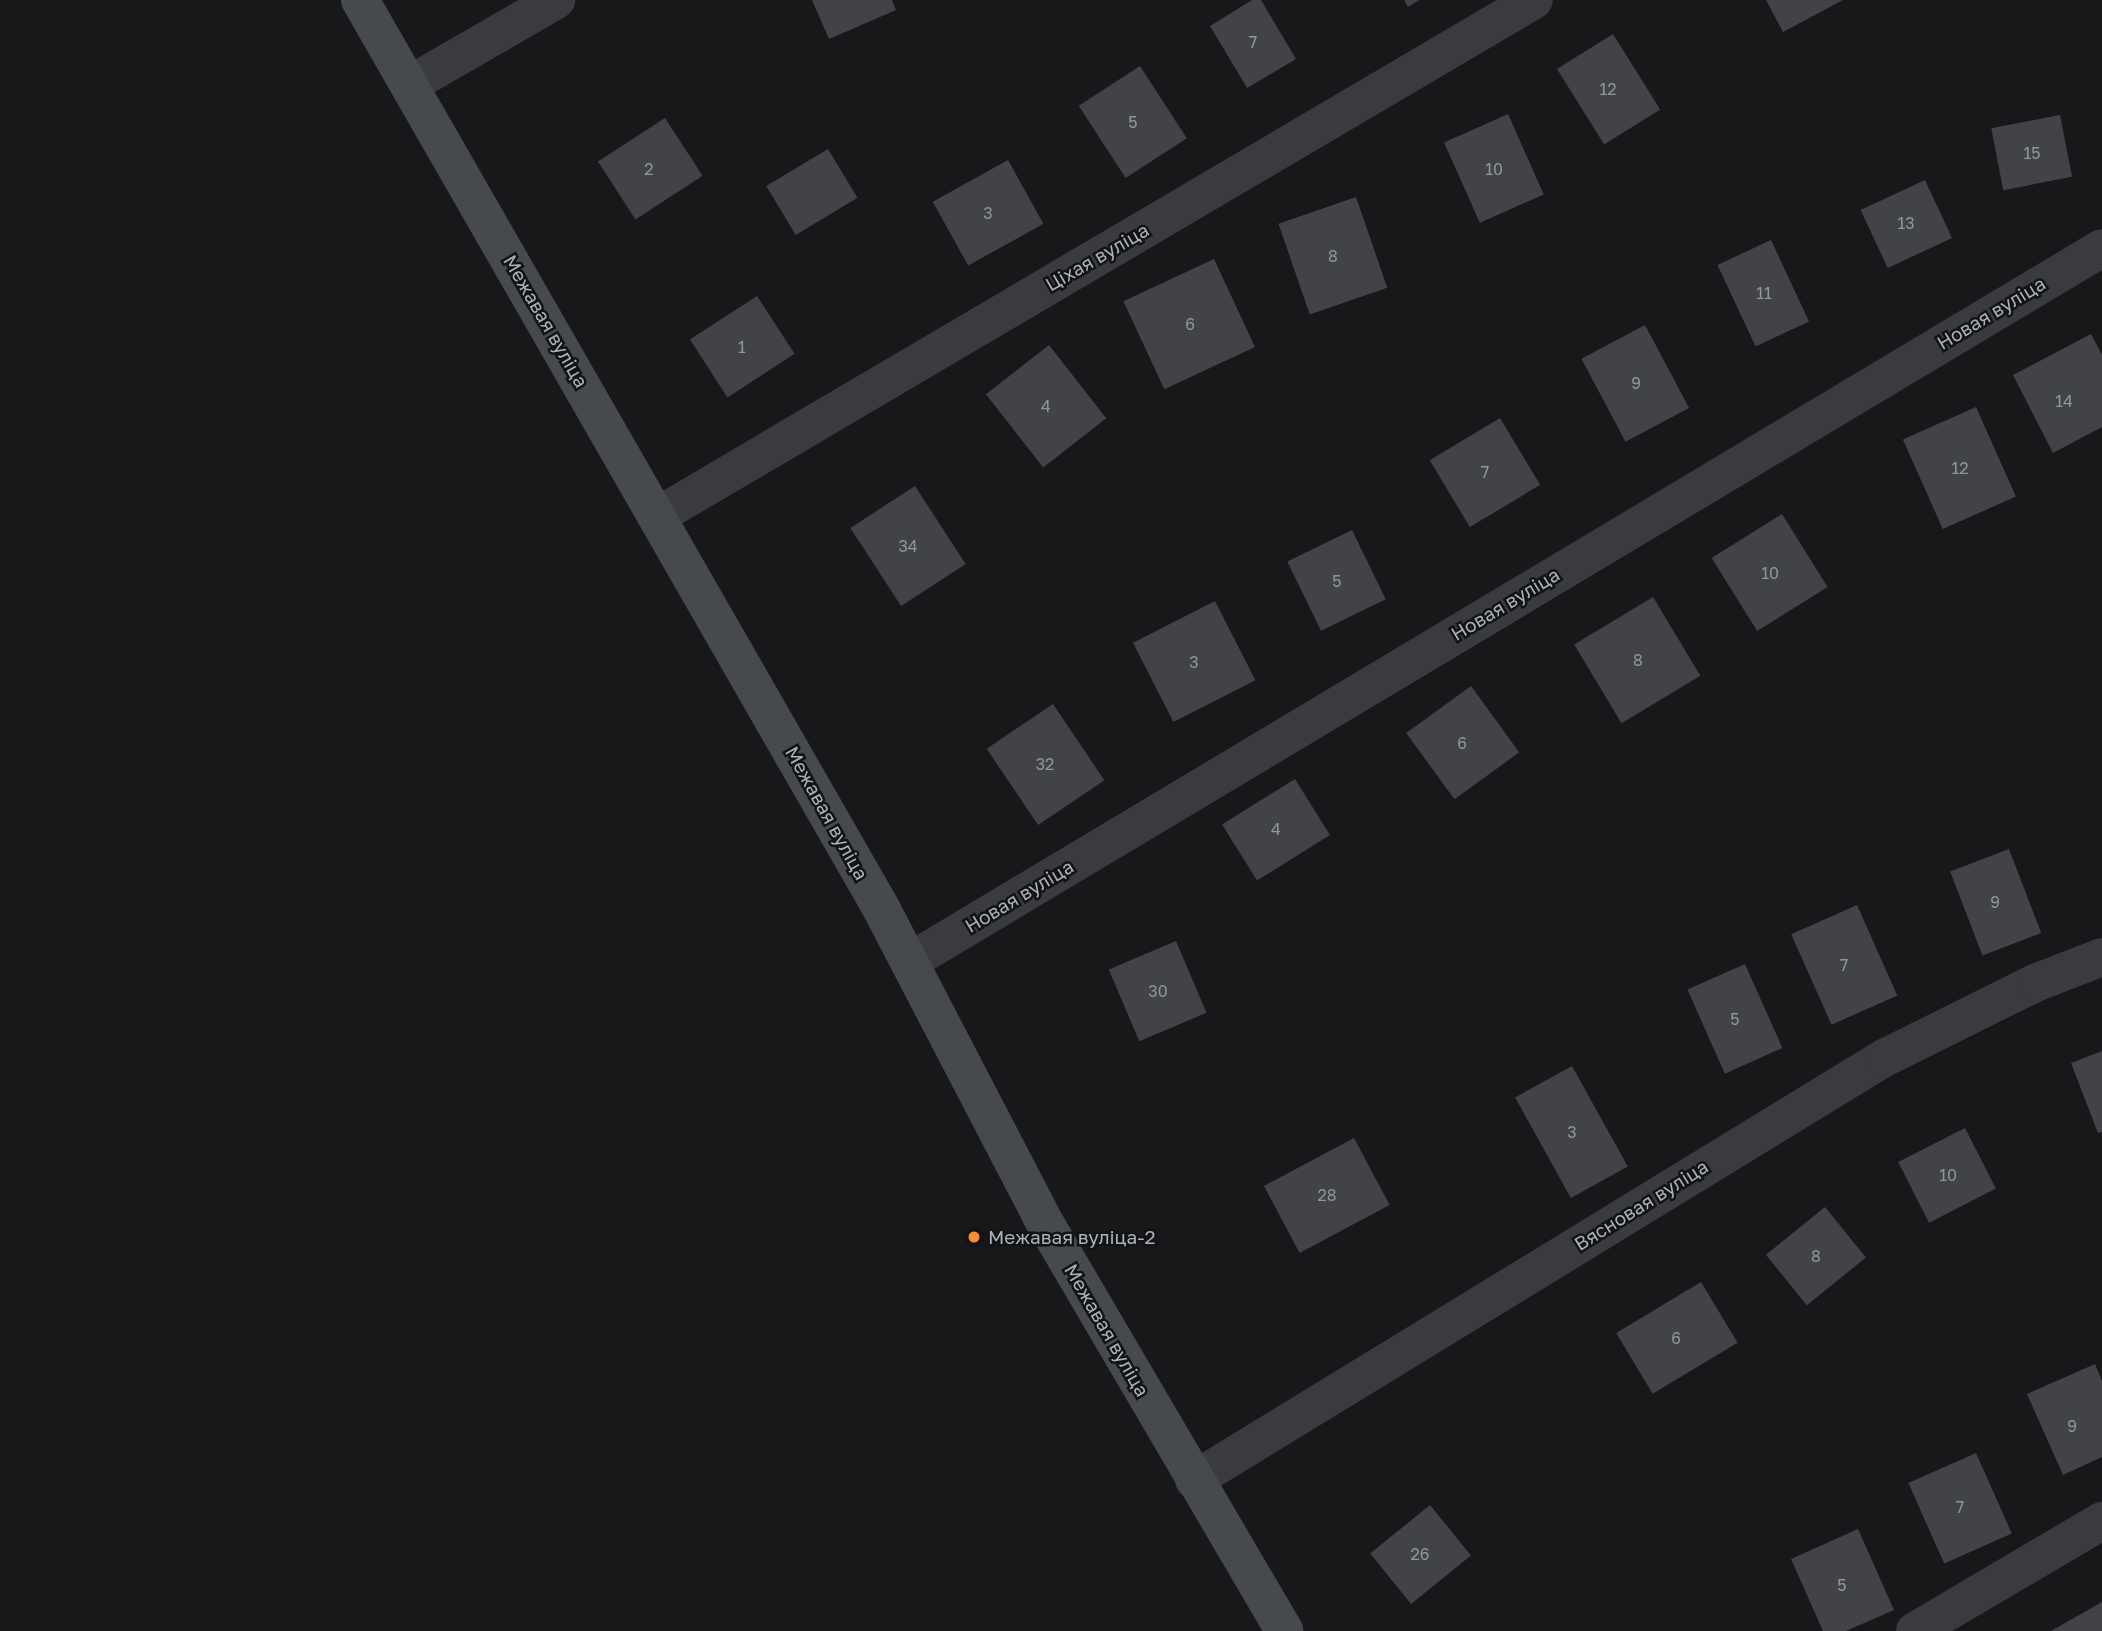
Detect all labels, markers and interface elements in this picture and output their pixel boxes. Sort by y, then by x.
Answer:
house number: 7 [1249,32,1257,52]
house number: 12 [1599,79,1617,99]
house number: 5 [1128,112,1138,132]
house number: 15 [2023,143,2041,163]
house number: 2 [644,159,654,179]
house number: 10 [1485,159,1503,179]
house number: 3 [983,203,993,223]
house number: 13 [1897,213,1915,233]
street label: Ціхая вуліца [1041,218,1153,296]
house number: 8 [1328,246,1338,266]
street label: Межавая вуліца [499,251,593,391]
street label: Новая вуліца [1933,272,2049,354]
house number: 11 [1756,283,1772,303]
house number: 6 [1185,314,1195,334]
house number: 1 [738,337,746,357]
house number: 9 [1631,373,1641,393]
house number: 14 [2055,391,2073,411]
house number: 4 [1041,396,1051,416]
house number: 12 [1951,458,1969,478]
house number: 7 [1481,462,1489,482]
house number: 34 [898,536,918,556]
street label: Новая вуліца [1447,563,1563,645]
house number: 10 [1761,563,1779,583]
house number: 5 [1332,571,1342,591]
house number: 8 [1633,650,1643,670]
house number: 3 [1189,652,1199,672]
house number: 6 [1457,733,1467,753]
street label: Межавая вуліца [781,742,873,884]
house number: 32 [1036,754,1054,774]
house number: 4 [1271,819,1281,839]
street label: Новая вуліца [961,855,1077,937]
house number: 9 [1990,892,2000,912]
house number: 7 [1840,955,1848,975]
house number: 30 [1148,981,1168,1001]
house number: 5 [1730,1009,1740,1029]
house number: 3 [1567,1122,1577,1142]
street label: Вясновая вуліца [1570,1155,1712,1255]
house number: 10 [1939,1165,1957,1185]
house number: 28 [1317,1185,1337,1205]
place label: Межавая вуліца-2 [988,1226,1156,1248]
marker: Межавая вуліца-2 [966,1229,982,1245]
house number: 8 [1811,1246,1821,1266]
street label: Межавая вуліца [1060,1260,1154,1400]
house number: 6 [1671,1328,1681,1348]
house number: 9 [2067,1416,2077,1436]
house number: 7 [1956,1497,1964,1517]
house number: 26 [1411,1544,1429,1564]
house number: 5 [1837,1575,1847,1595]

